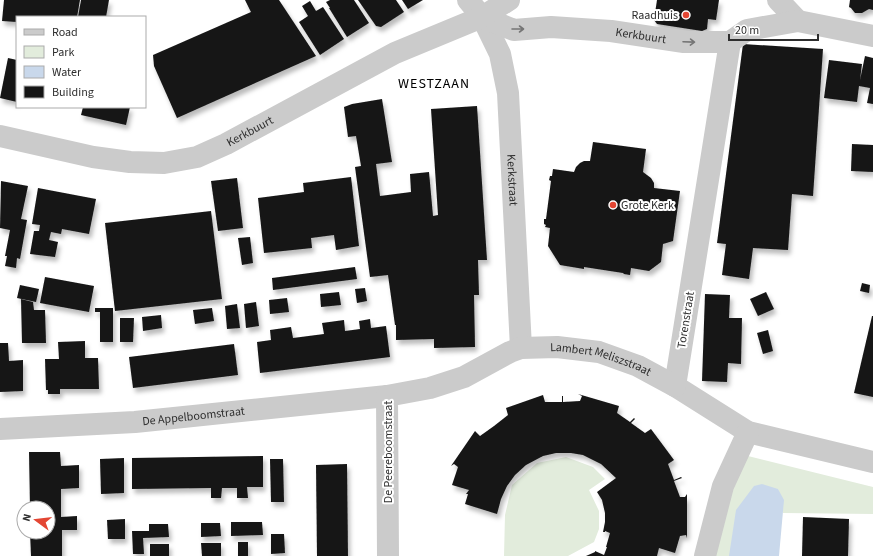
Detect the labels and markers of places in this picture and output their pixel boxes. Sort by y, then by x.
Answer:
place label: Raadhuis [631,7,678,24]
marker: Raadhuis [681,10,691,20]
place label: Grote Kerk [621,197,674,214]
marker: Grote Kerk [608,200,618,210]

